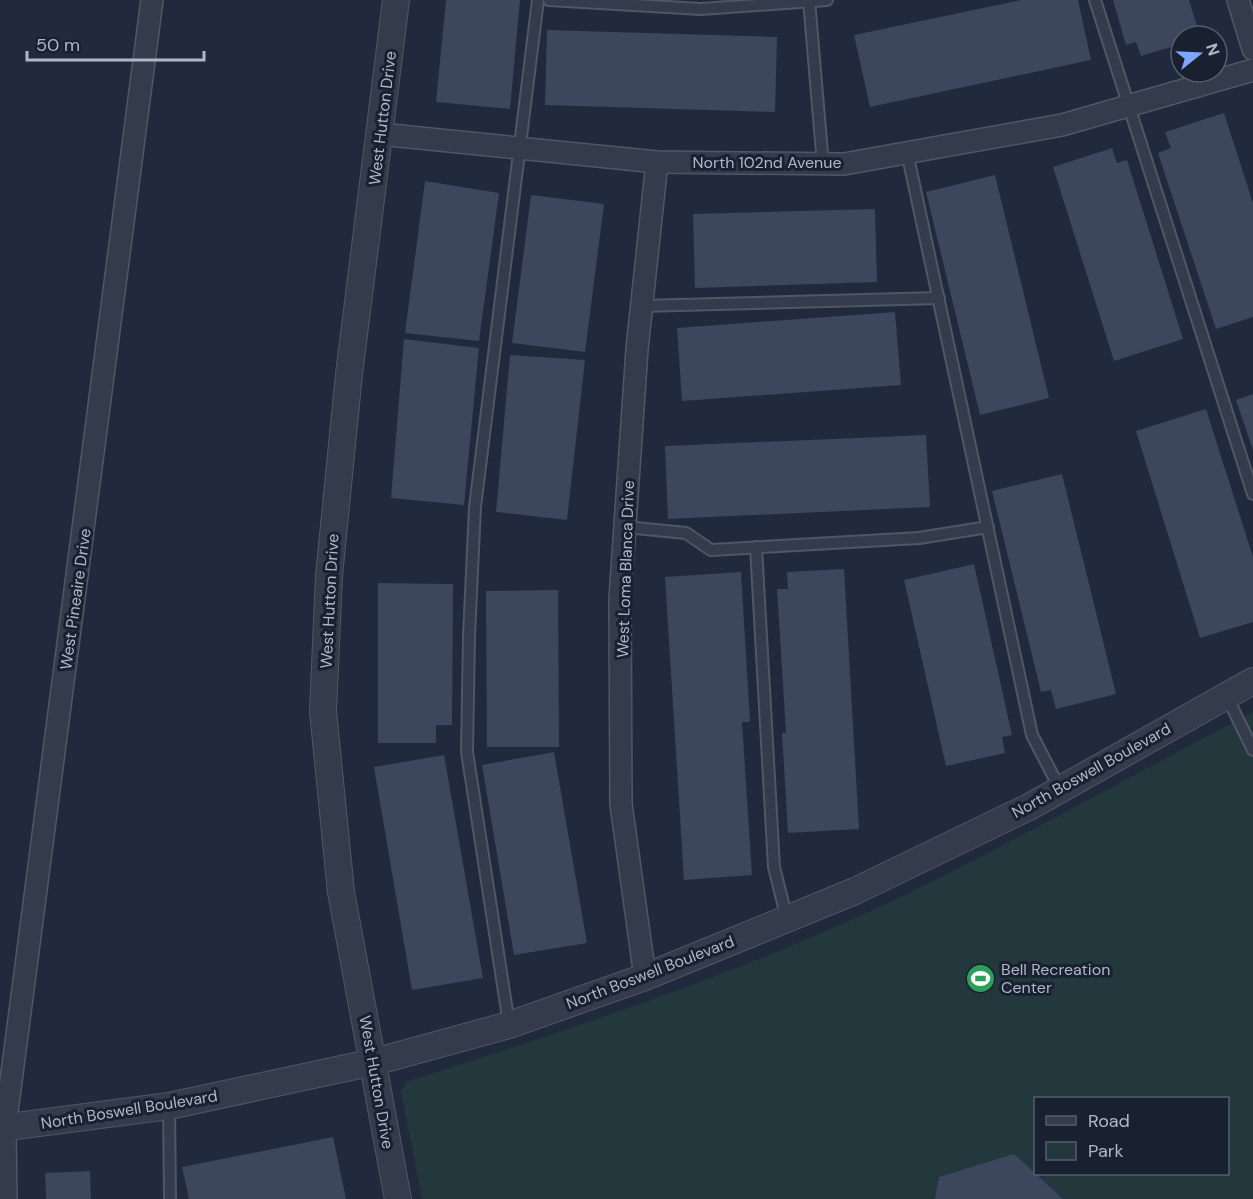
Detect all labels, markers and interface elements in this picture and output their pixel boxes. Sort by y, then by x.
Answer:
scale bar [27,24,204,62]
north arrow [1169,24,1229,84]
text: 50 m [36,33,80,57]
text: N [1201,41,1225,58]
street label: West Hutton Drive [364,50,401,186]
street label: North 102nd Avenue [692,152,842,173]
street label: West Loma Blanca Drive [612,480,639,658]
street label: West Pineaire Drive [55,527,96,671]
street label: West Hutton Drive [315,533,344,669]
street label: North Boswell Boulevard [1008,718,1174,823]
street label: North Boswell Boulevard [563,931,737,1014]
place label: Bell Recreation Center [1001,959,1110,998]
sports icon: Bell Recreation Center [964,962,996,994]
street label: West Hutton Drive [354,1014,399,1150]
street label: North Boswell Boulevard [39,1085,219,1134]
legend [1034,1097,1229,1175]
text: Road [1088,1109,1130,1133]
text: Park [1088,1139,1124,1163]

